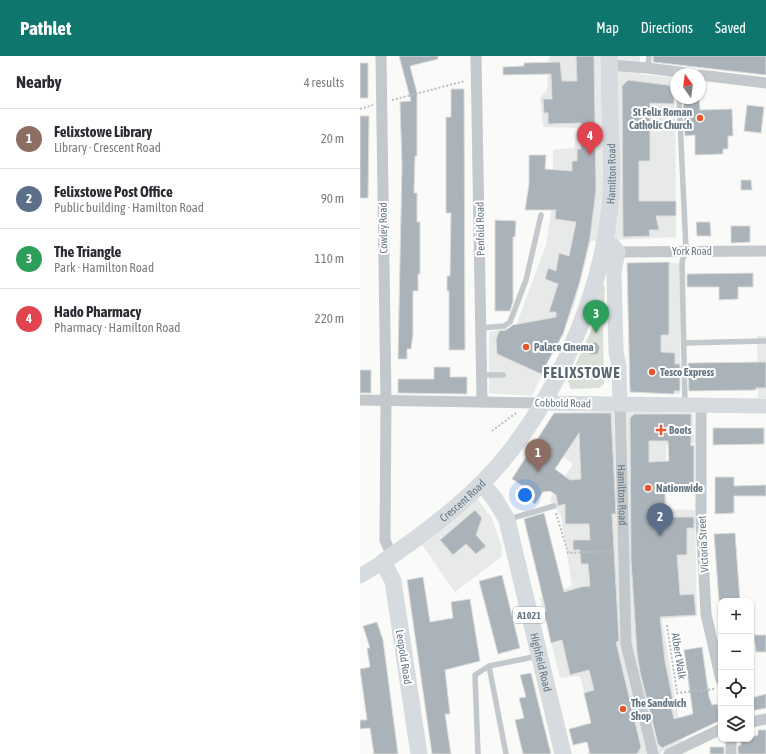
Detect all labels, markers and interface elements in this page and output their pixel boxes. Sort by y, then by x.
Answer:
text: Pathlet [20,17,71,39]
text: Map [596,20,619,36]
text: Directions [641,20,693,36]
text: Saved [715,20,746,36]
north arrow [670,68,706,104]
text: Nearby [16,72,62,92]
text: 4 results [304,75,344,90]
place label: St Felix Roman Catholic Church [629,106,692,131]
marker: St Felix Roman Catholic Church [695,113,705,123]
pin: 4 [577,122,603,155]
text: Felixstowe Library [54,123,152,140]
text: 1 [26,131,32,146]
text: 20 m [321,131,344,146]
text: Library · Crescent Road [54,140,161,155]
street label: Hamilton Road [604,143,618,205]
text: Felixstowe Post Office [54,183,173,200]
text: 2 [26,191,32,206]
text: 90 m [321,191,344,206]
text: Public building · Hamilton Road [54,200,204,215]
street label: Cowley Road [377,202,389,254]
street label: Penfold Road [474,202,486,256]
text: The Triangle [54,243,121,260]
street label: York Road [672,245,712,257]
text: 3 [26,251,32,266]
text: 110 m [315,251,344,266]
text: Park · Hamilton Road [54,260,154,275]
pin: 3 [583,300,609,333]
text: Hado Pharmacy [54,303,141,320]
text: 4 [26,311,32,326]
text: 220 m [315,311,344,326]
text: Pharmacy · Hamilton Road [54,320,181,335]
place label: Palace Cinema [534,341,594,353]
marker: Palace Cinema [521,342,531,352]
district label: FELIXSTOWE [543,364,621,381]
place label: Tesco Express [660,366,714,378]
marker: Tesco Express [647,367,657,377]
street label: Cobbold Road [535,397,591,409]
place label: Boots [669,424,692,436]
marker: Boots [656,425,666,435]
pin: 1 [525,439,551,472]
street label: Hamilton Road [616,464,629,526]
street label: Crescent Road [437,477,488,524]
place label: Nationwide [656,482,703,494]
marker: Nationwide [643,483,653,493]
your location [515,485,535,505]
pin: 2 [647,503,673,536]
street label: Victoria Street [696,515,710,573]
map controls [718,598,754,742]
button: + [718,598,754,634]
road number: A1021 [513,607,545,623]
street label: Leopold Road [394,629,414,685]
street label: Highfield Road [528,632,554,693]
street label: Albert Walk [669,632,689,680]
button: − [718,634,754,670]
button: locate [718,670,754,706]
place label: The Sandwich Shop [631,697,686,722]
marker: The Sandwich Shop [618,704,628,714]
button: layers [718,706,754,742]

